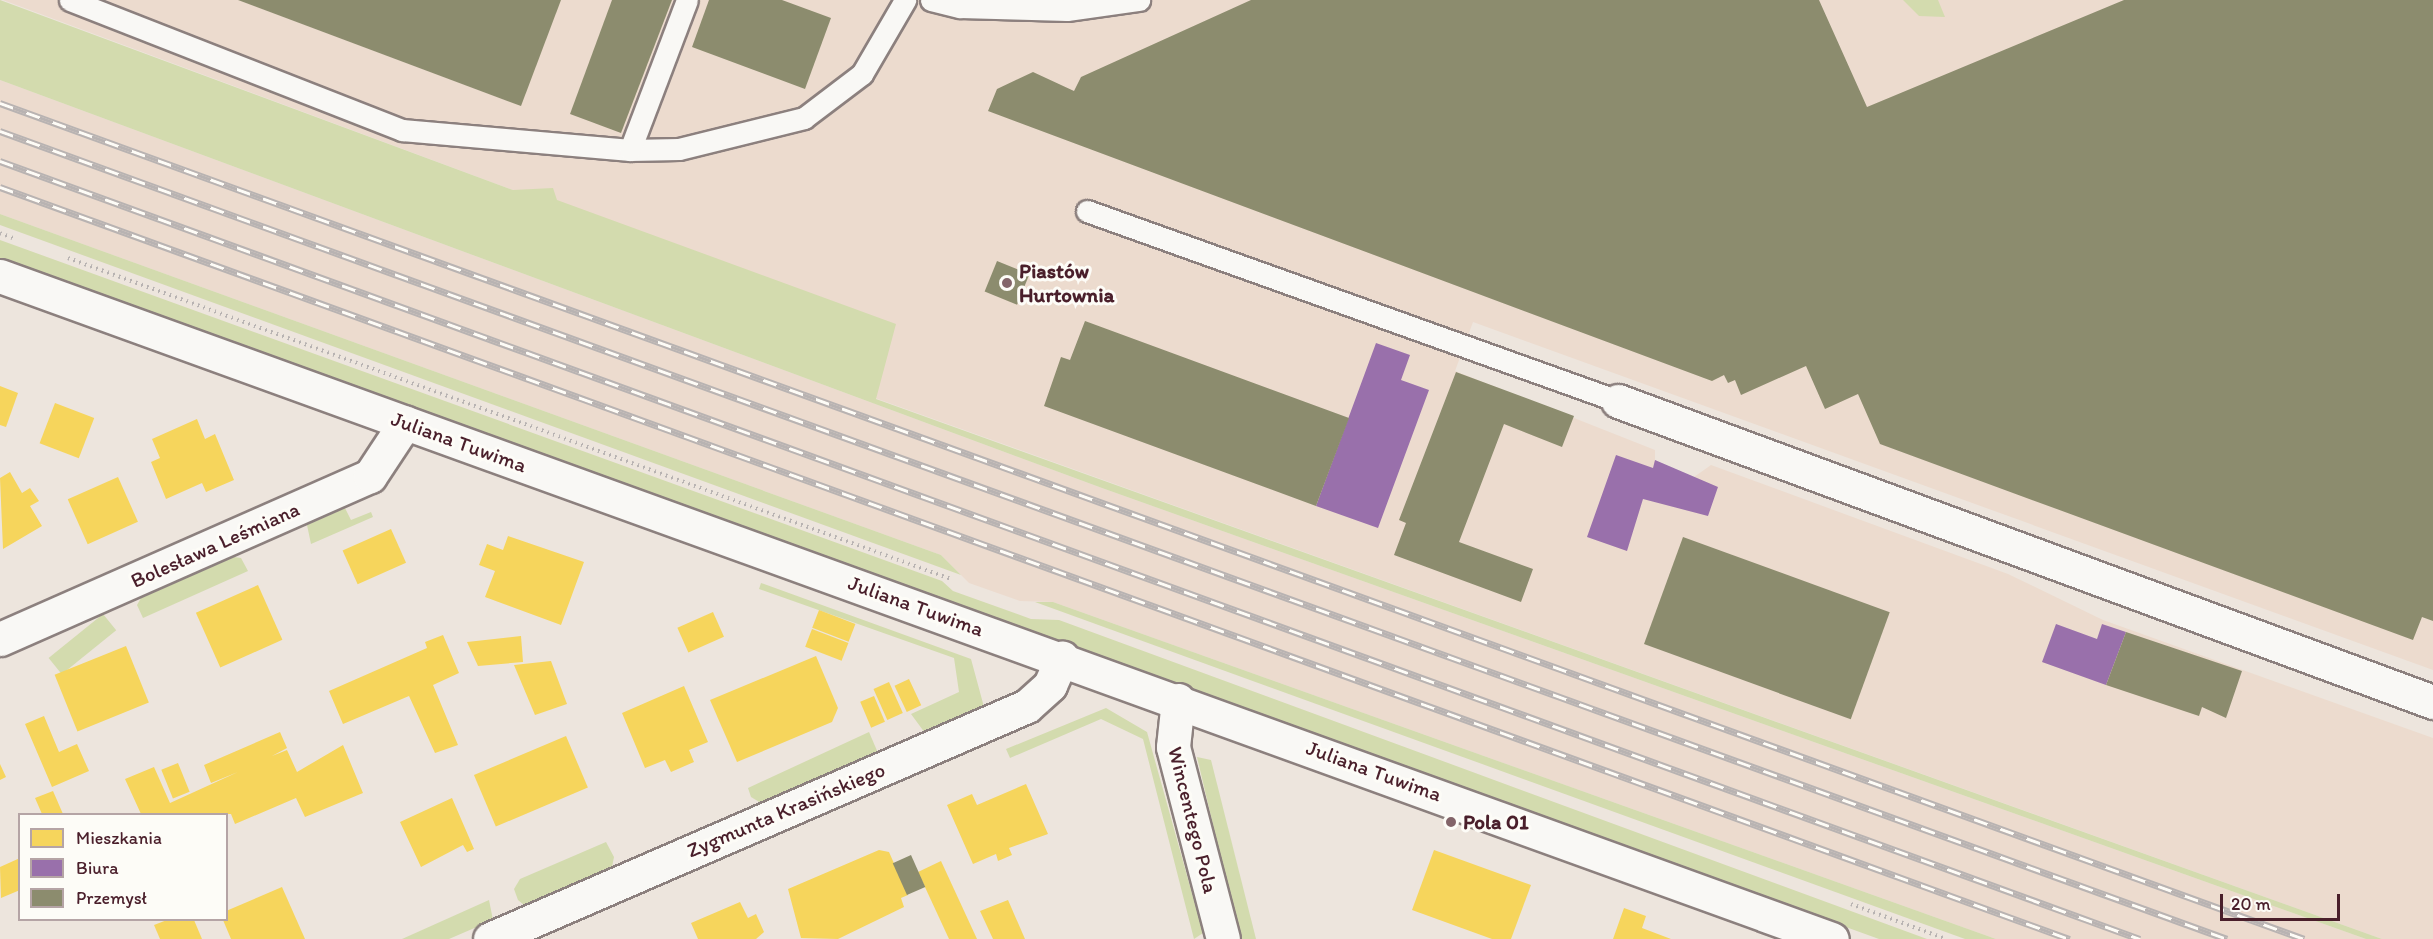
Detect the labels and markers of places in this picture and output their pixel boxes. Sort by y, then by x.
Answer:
place label: Piastów Hurtownia [1019,258,1114,308]
marker: Piastów Hurtownia [1000,276,1014,290]
place label: Pola 01 [1463,809,1529,835]
marker: Pola 01 [1444,815,1458,829]

